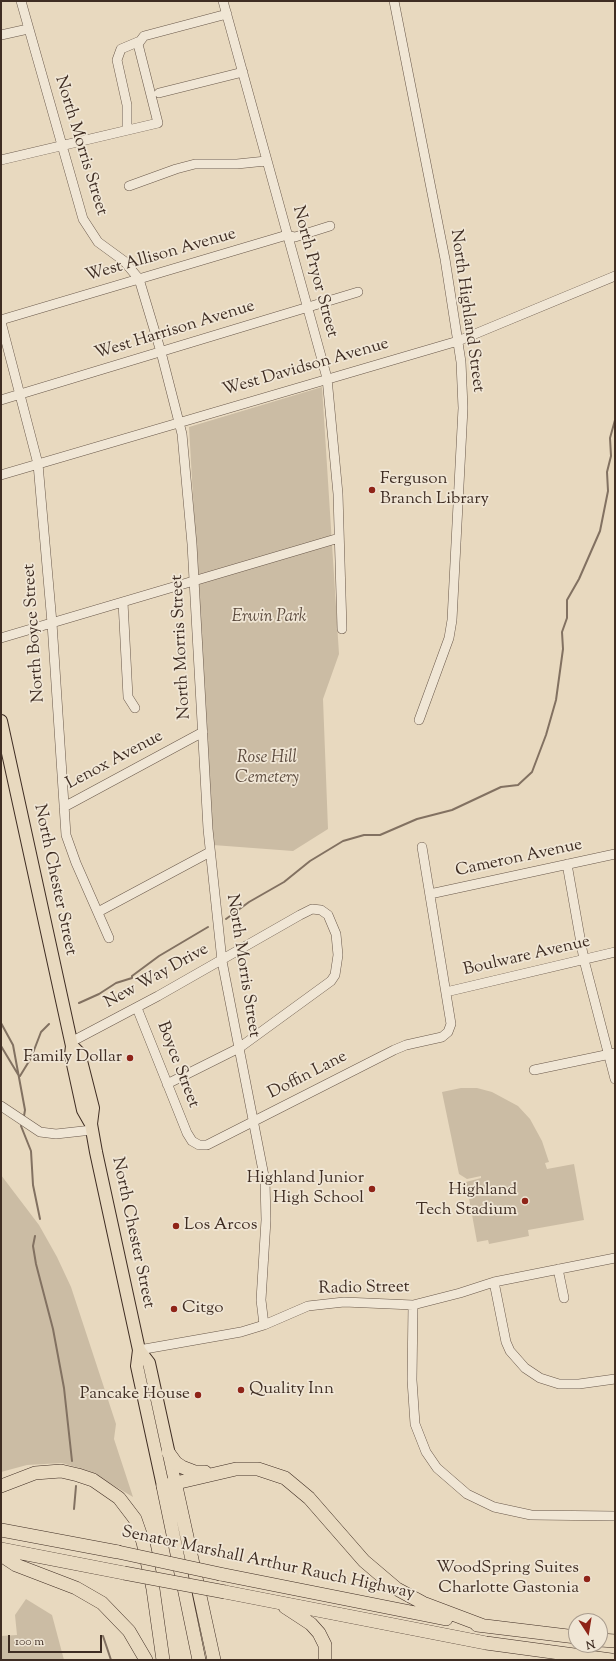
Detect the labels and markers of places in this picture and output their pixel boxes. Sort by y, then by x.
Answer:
place label: Ferguson Branch Library [380,470,489,510]
marker: Ferguson Branch Library [367,485,377,495]
place label: Family Dollar [23,1048,122,1068]
marker: Family Dollar [125,1053,135,1063]
place label: Highland Junior High School [247,1169,364,1209]
place label: Highland Tech Stadium [416,1181,517,1221]
marker: Highland Junior High School [367,1184,377,1194]
marker: Highland Tech Stadium [520,1196,530,1206]
place label: Los Arcos [184,1216,257,1236]
marker: Los Arcos [171,1221,181,1231]
place label: Citgo [182,1299,224,1319]
marker: Citgo [169,1304,179,1314]
place label: Quality Inn [249,1380,334,1400]
place label: Pancake House [80,1385,190,1405]
marker: Quality Inn [236,1385,246,1395]
marker: Pancake House [193,1390,203,1400]
place label: WoodSpring Suites Charlotte Gastonia [436,1559,579,1599]
marker: WoodSpring Suites Charlotte Gastonia [582,1574,592,1584]

